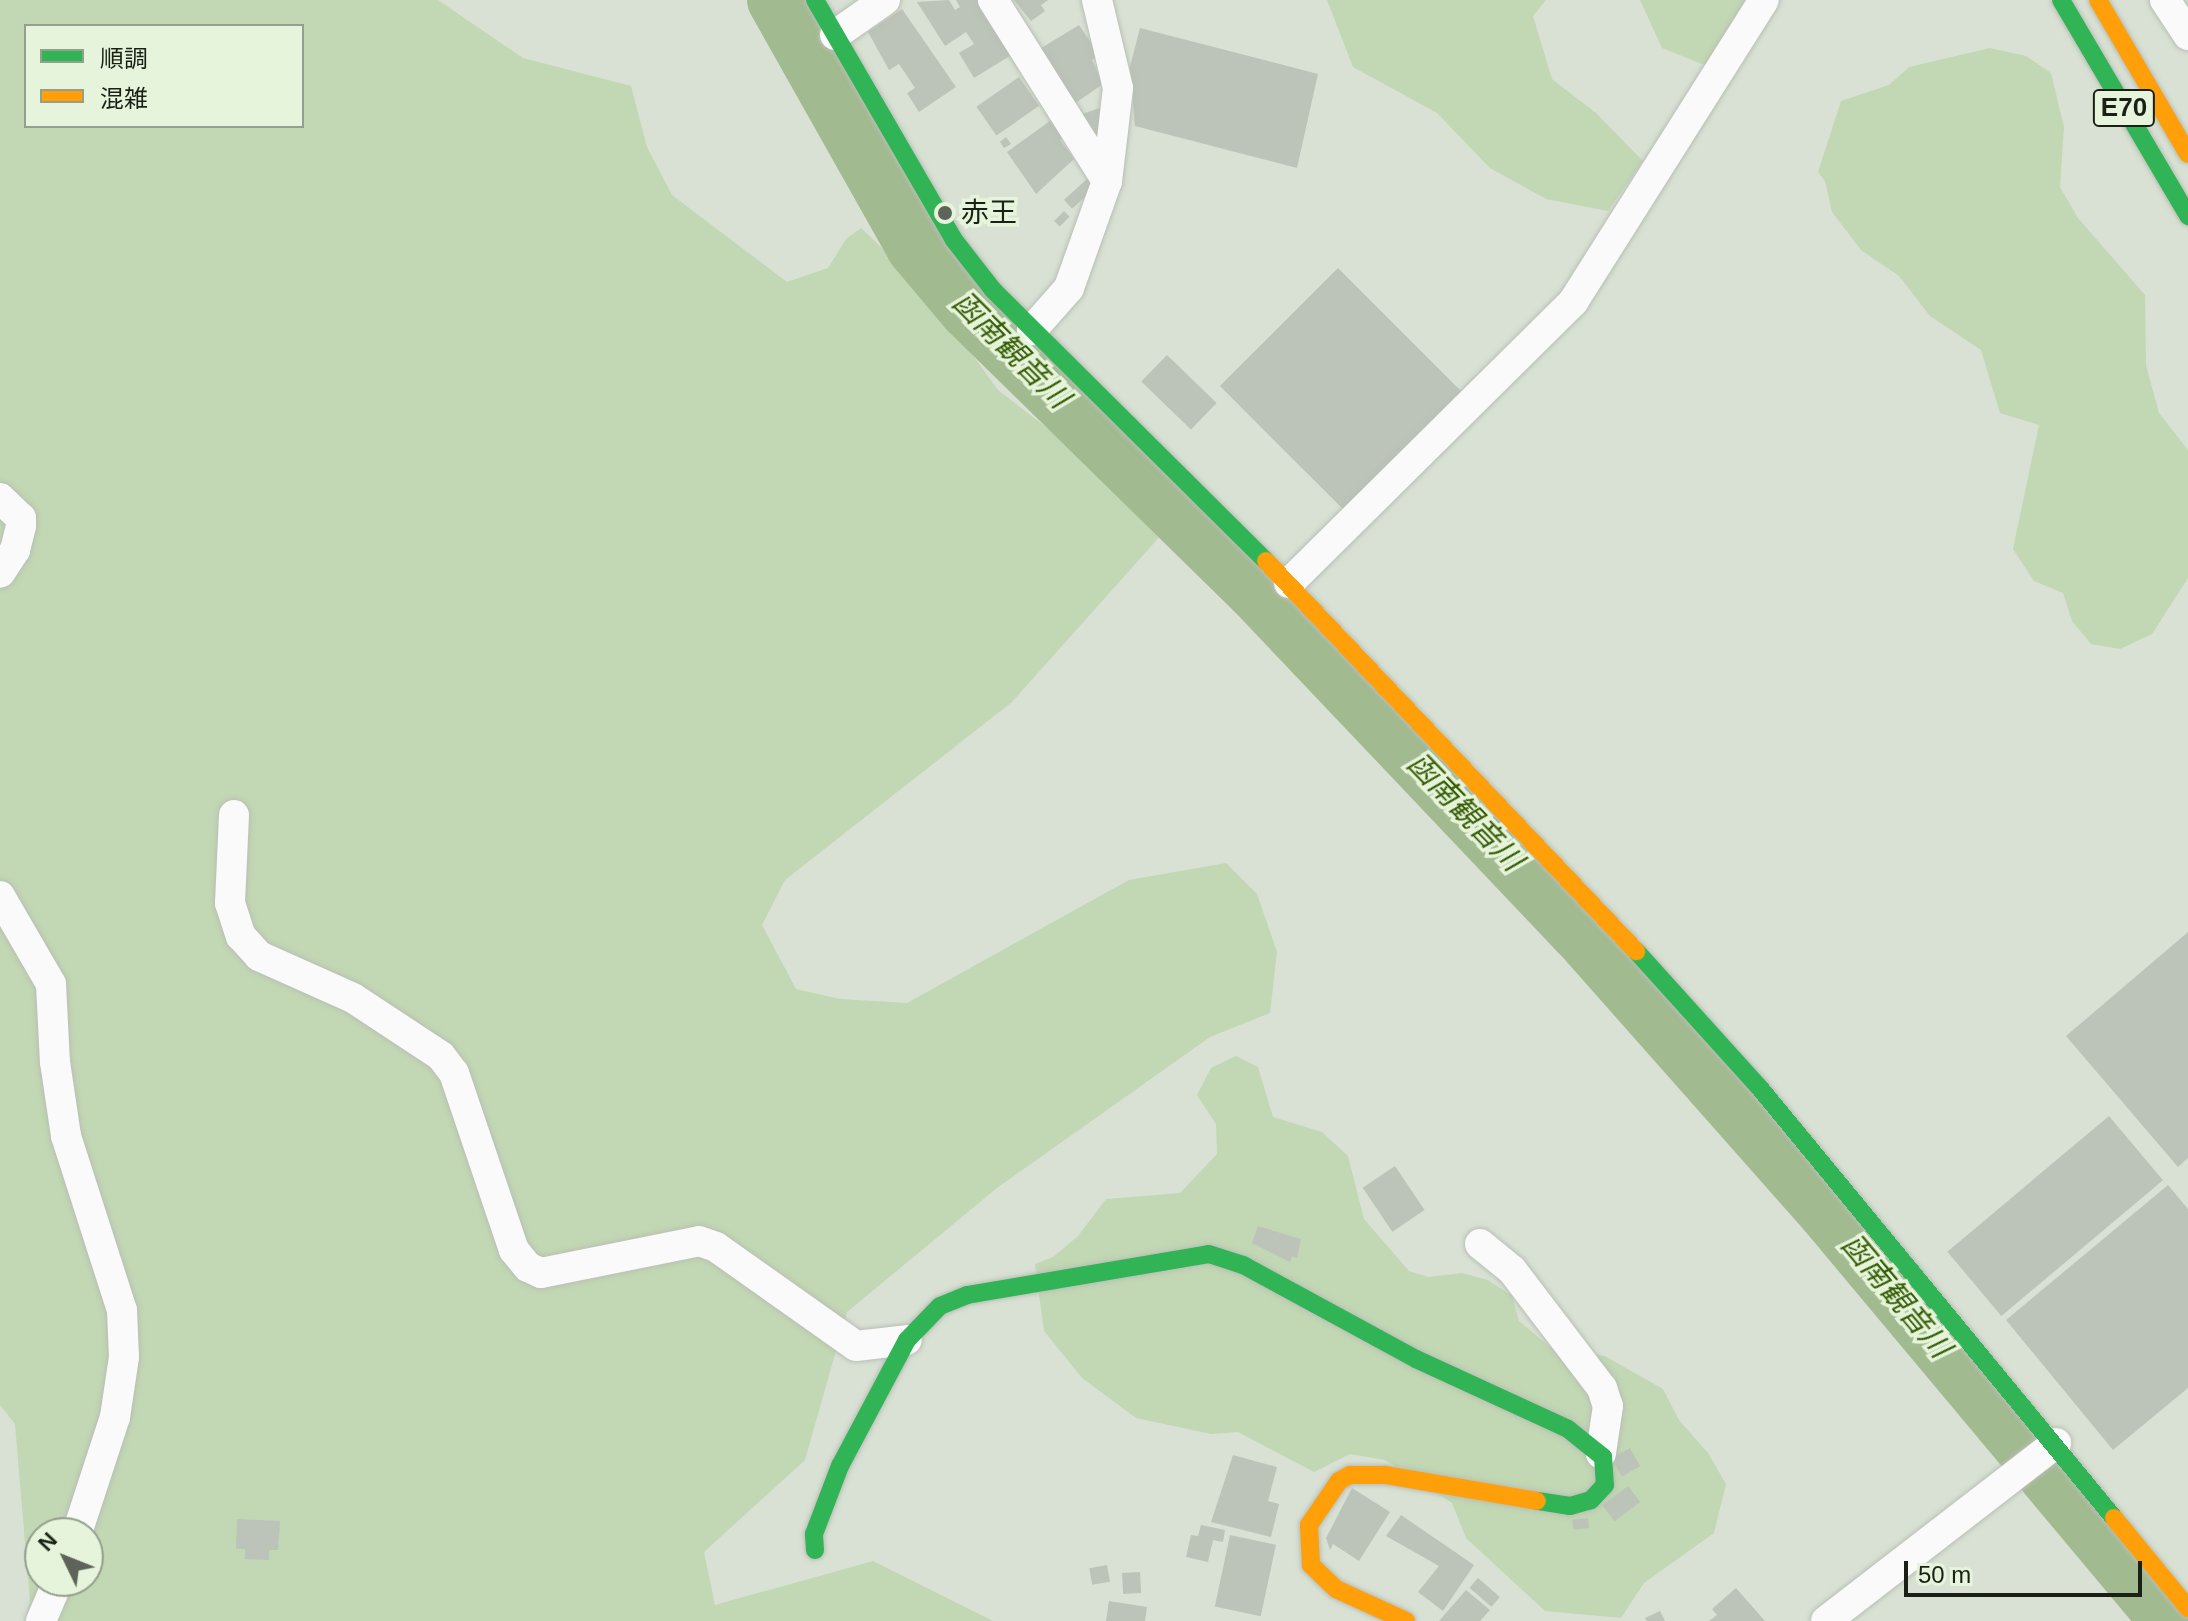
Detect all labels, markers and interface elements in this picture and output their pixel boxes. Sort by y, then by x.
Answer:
legend [24,24,304,128]
text: 順調 [100,45,148,72]
text: 混雑 [100,85,148,112]
road number: E70 [2092,86,2156,130]
place label: 赤王 [961,196,1017,230]
marker: 赤王 [936,204,954,222]
water label: 函南観音川 [945,284,1077,416]
water label: 函南観音川 [1400,746,1530,878]
water label: 函南観音川 [1834,1227,1958,1365]
north arrow [24,1517,104,1597]
text: N [33,1527,62,1556]
scale bar [1908,1545,2146,1595]
text: 50 m [1918,1561,1971,1588]

